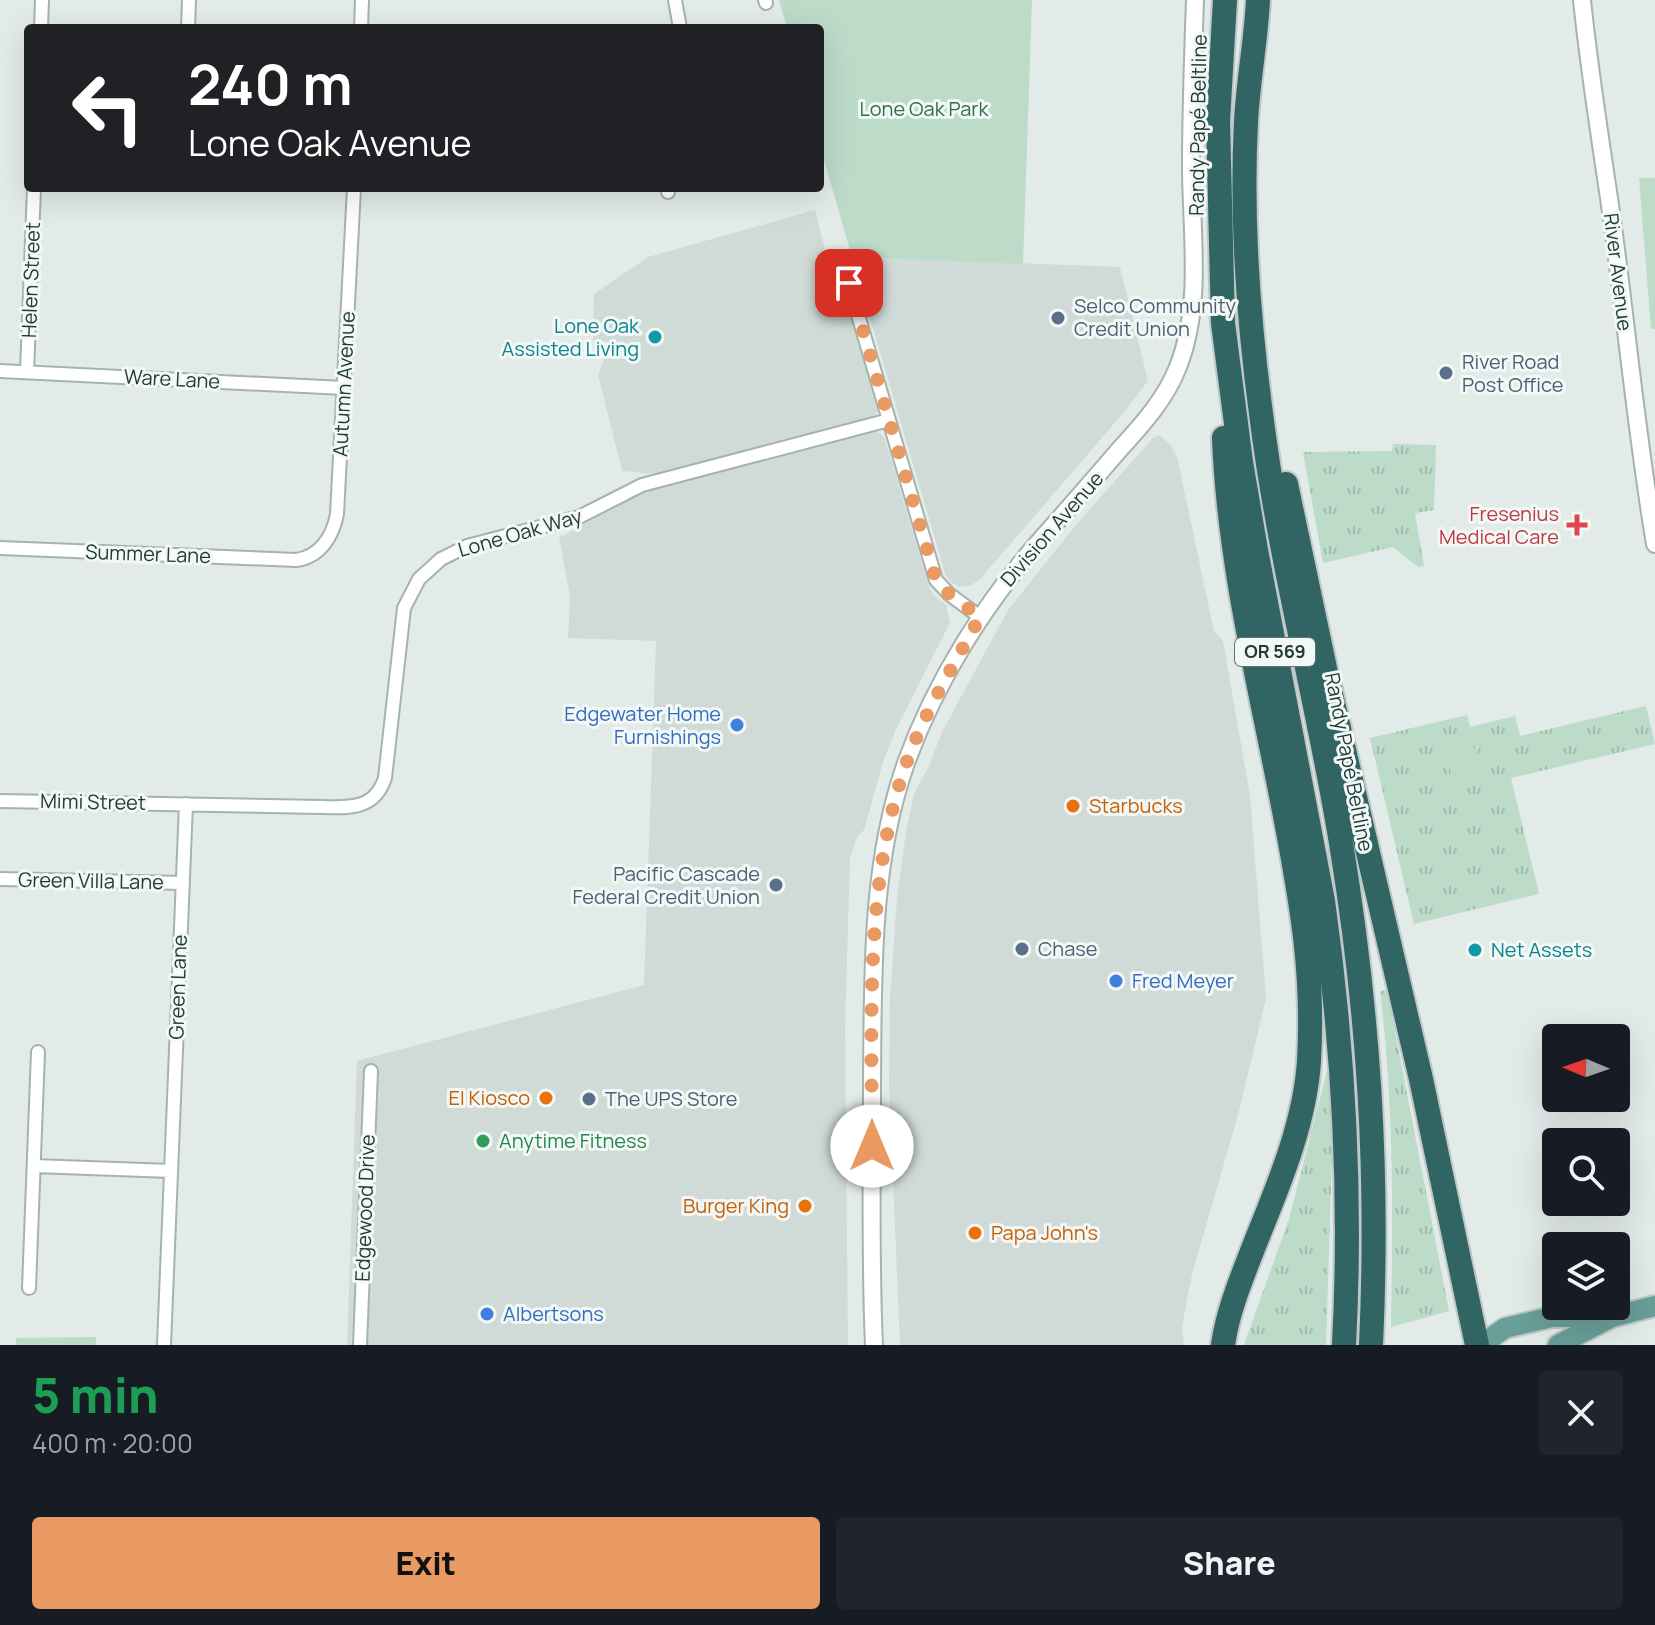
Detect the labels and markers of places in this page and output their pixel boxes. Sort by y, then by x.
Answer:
pin [815,249,883,317]
place label: Selco Community Credit Union [1074,292,1236,342]
marker: Selco Community Credit Union [1049,309,1067,327]
place label: Lone Oak Assisted Living [502,312,640,362]
marker: Lone Oak Assisted Living [646,328,664,346]
place label: River Road Post Office [1462,348,1563,398]
marker: River Road Post Office [1437,364,1455,382]
place label: Fresenius Medical Care [1439,500,1559,550]
marker: Fresenius Medical Care [1566,514,1588,536]
place label: Edgewater Home Furnishings [564,700,721,750]
marker: Edgewater Home Furnishings [728,716,746,734]
place label: Starbucks [1089,792,1183,819]
marker: Starbucks [1064,797,1082,815]
place label: Pacific Cascade Federal Credit Union [573,860,760,910]
marker: Pacific Cascade Federal Credit Union [767,876,785,894]
place label: Chase [1038,935,1098,962]
place label: Net Assets [1491,936,1592,963]
marker: Chase [1013,940,1031,958]
marker: Net Assets [1466,941,1484,959]
place label: Fred Meyer [1132,967,1234,994]
marker: Fred Meyer [1107,972,1125,990]
place label: El Kiosco [449,1084,530,1111]
place label: The UPS Store [605,1085,737,1112]
marker: El Kiosco [537,1089,555,1107]
marker: The UPS Store [580,1090,598,1108]
place label: Anytime Fitness [499,1127,647,1154]
marker: Anytime Fitness [474,1132,492,1150]
place label: Burger King [683,1192,789,1219]
marker: Burger King [796,1197,814,1215]
place label: Papa John's [991,1219,1098,1246]
marker: Papa John's [966,1224,984,1242]
place label: Albertsons [503,1300,604,1327]
marker: Albertsons [478,1305,496,1323]

